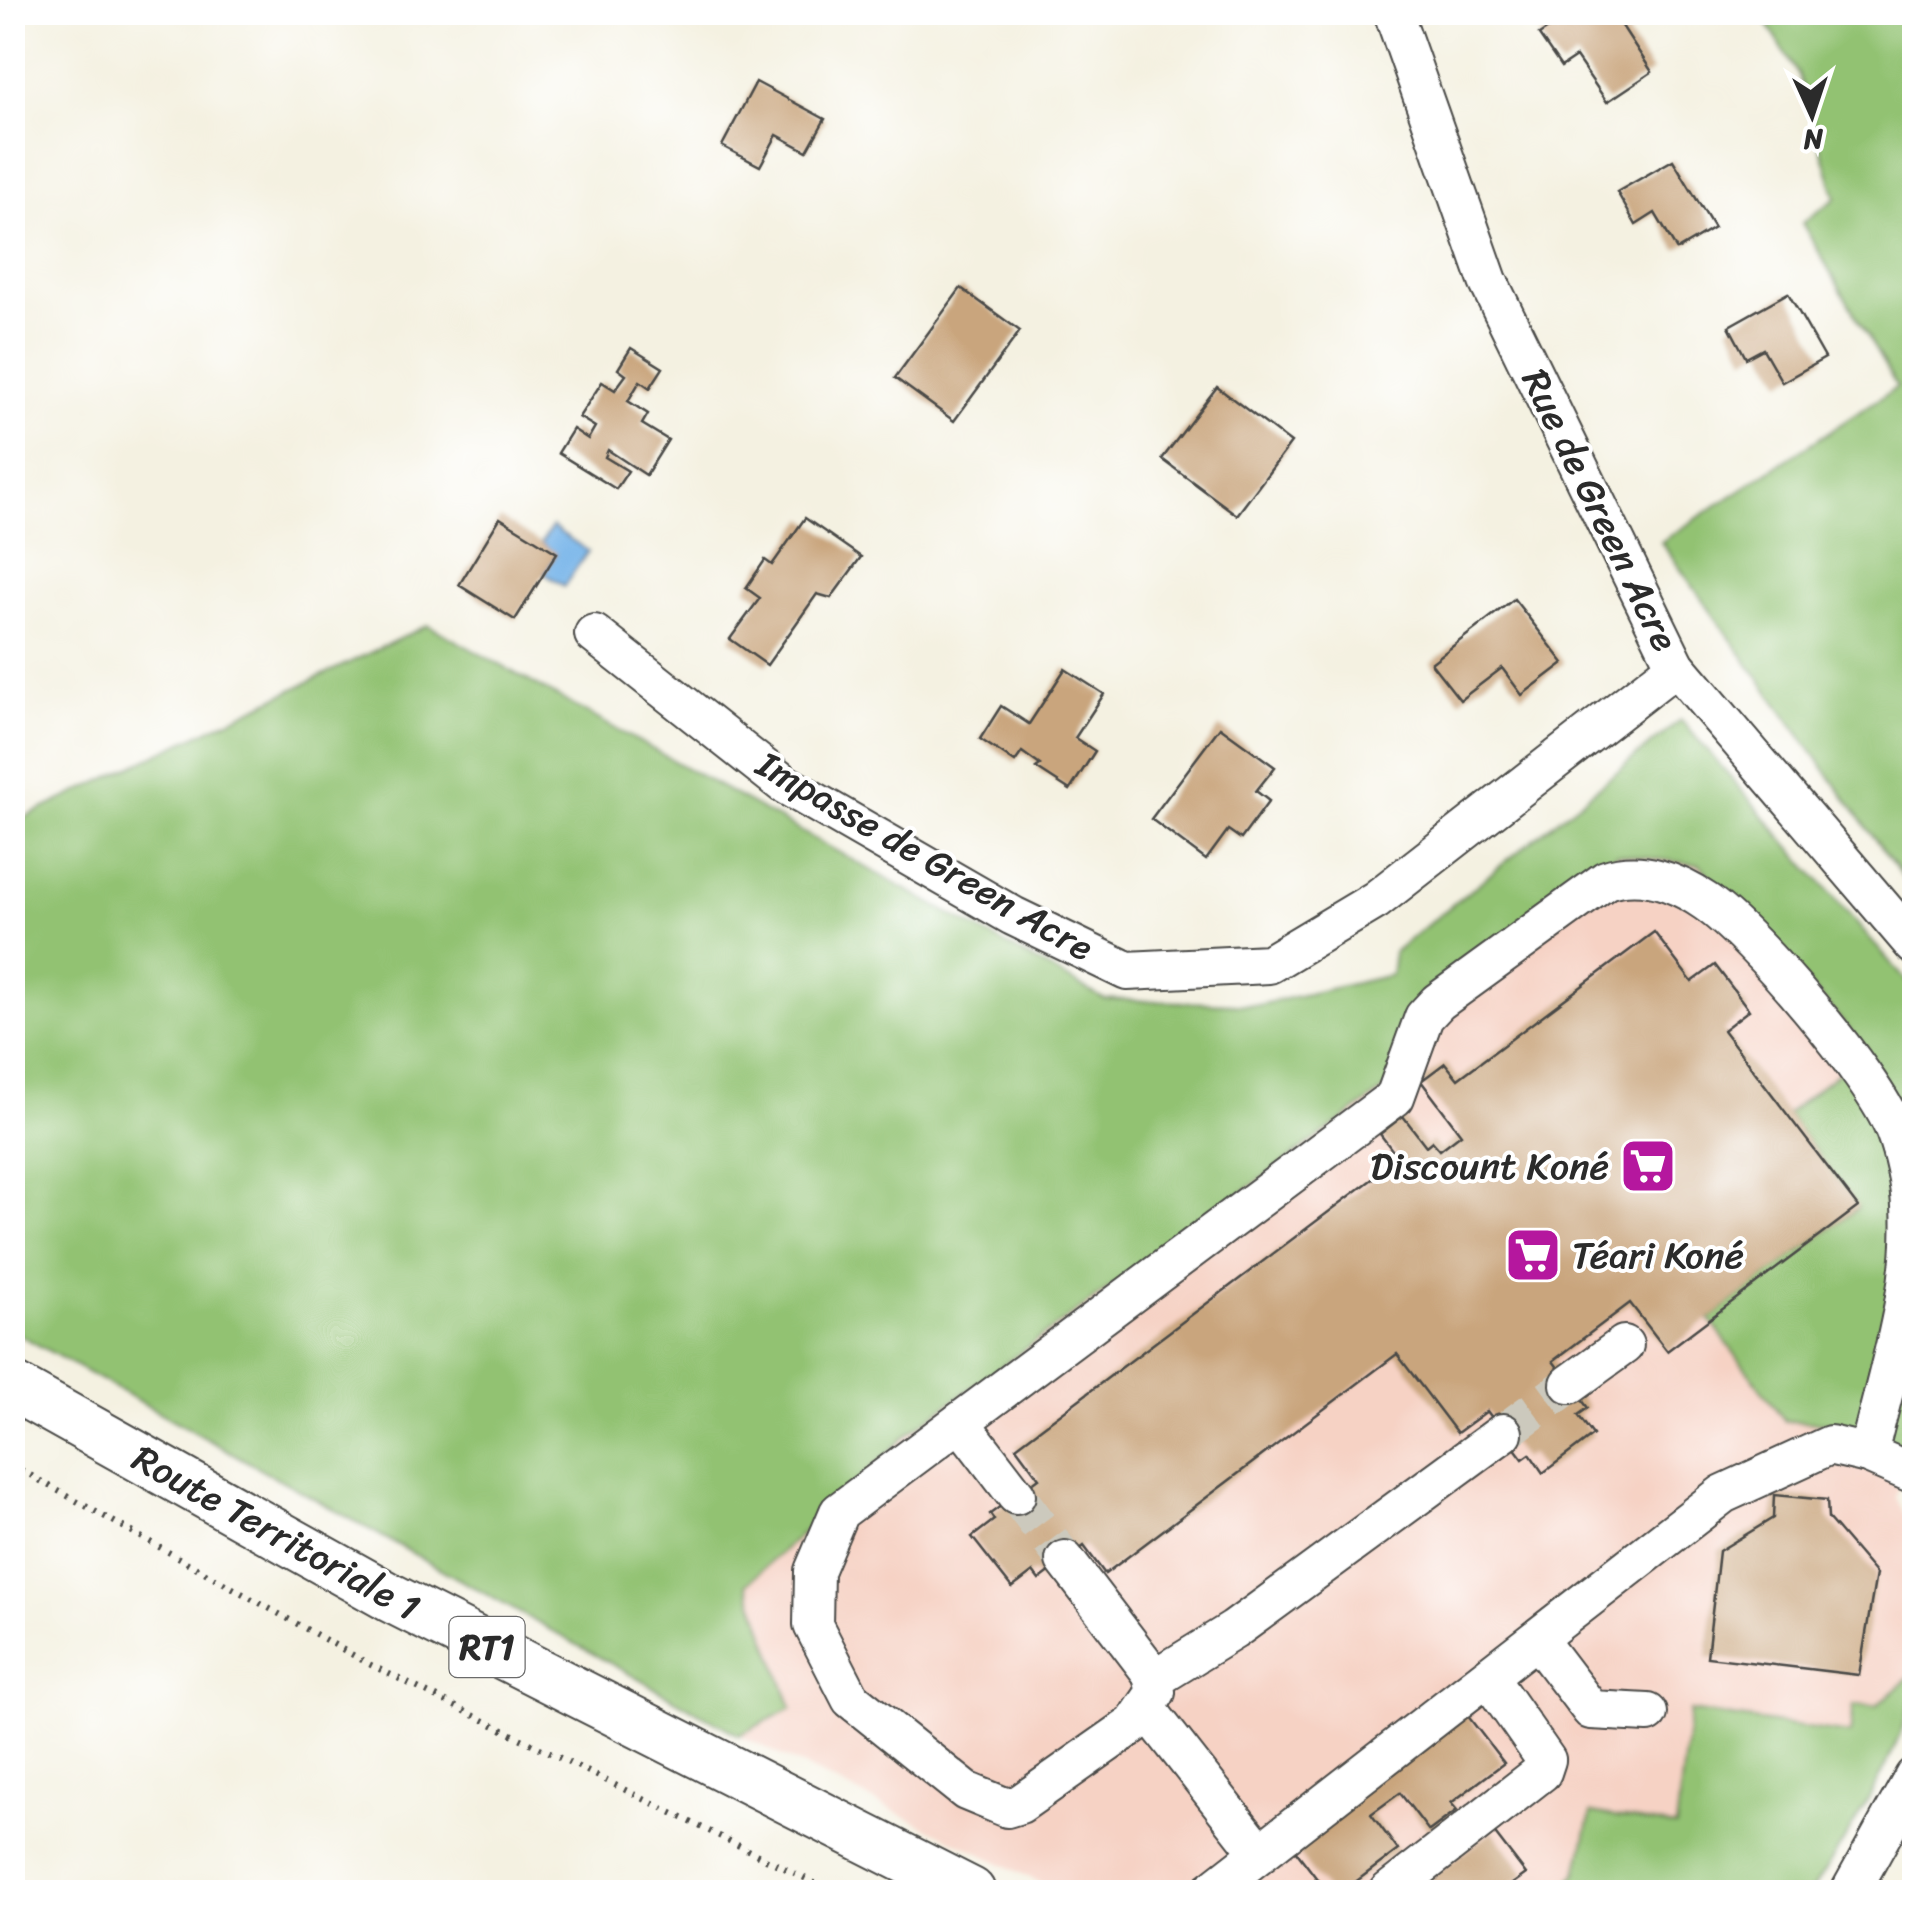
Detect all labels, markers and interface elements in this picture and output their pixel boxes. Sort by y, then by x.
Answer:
north arrow [1762,65,1862,165]
text: N [1802,114,1825,164]
street label: Rue de Green Acre [1502,357,1698,663]
street label: Impasse de Green Acre [743,731,1107,980]
place label: Discount Koné [1370,1133,1609,1200]
supermarket icon: Discount Koné [1618,1136,1678,1196]
place label: Téari Koné [1572,1222,1744,1289]
supermarket icon: Téari Koné [1503,1225,1563,1285]
street label: Route Territoriale 1 [119,1426,433,1640]
road number: RT1 [450,1617,524,1677]

